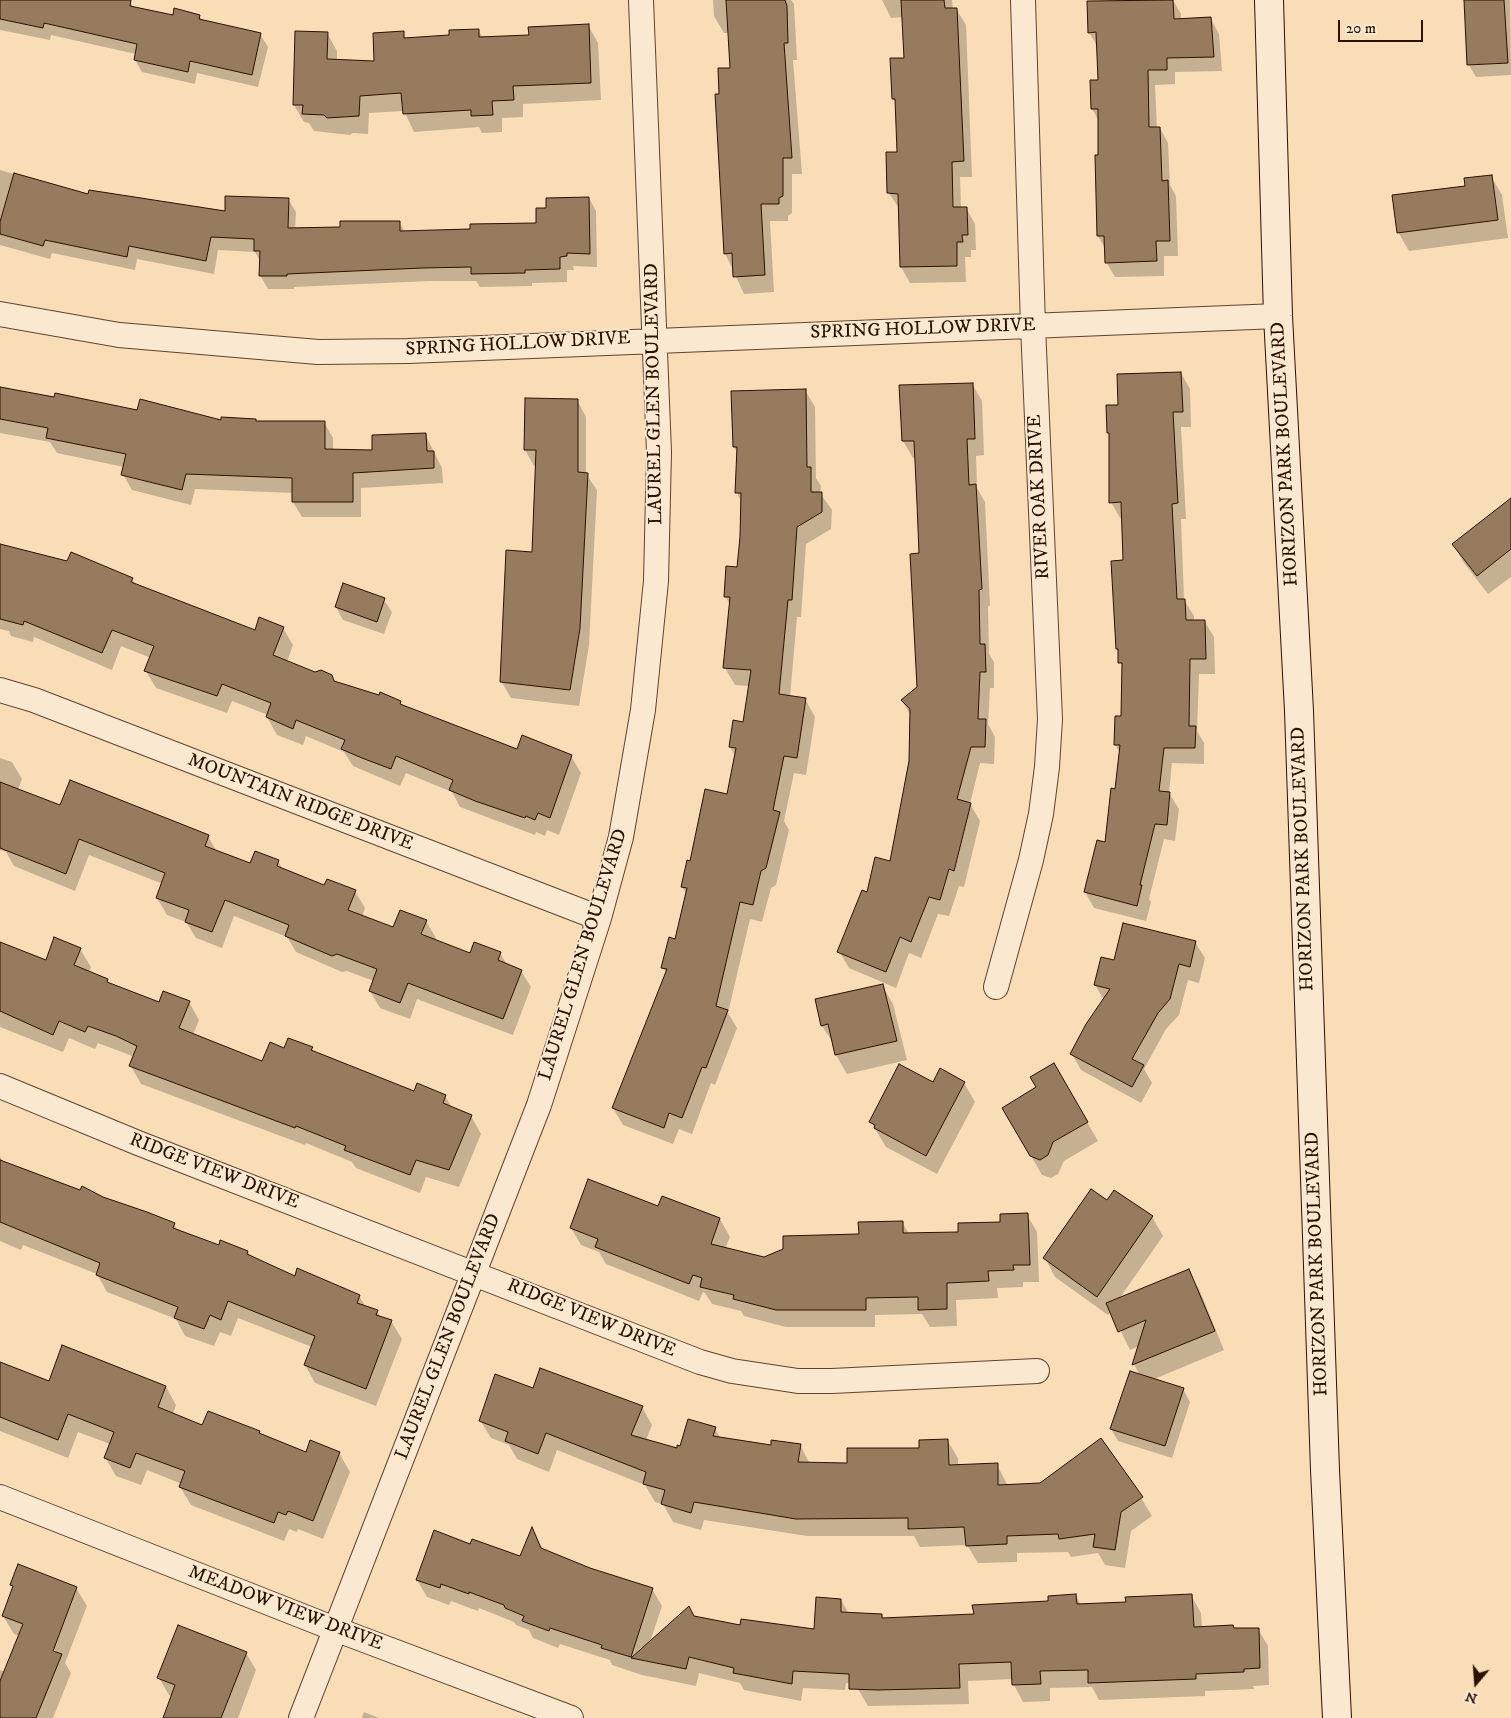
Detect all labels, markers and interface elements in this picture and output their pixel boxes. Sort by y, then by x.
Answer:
scale bar [1341,10,1426,42]
text: 20 m [1346,19,1376,38]
street label: LAUREL GLEN BOULEVARD [641,263,669,525]
street label: SPRING HOLLOW DRIVE [810,315,1036,345]
street label: HORIZON PARK BOULEVARD [1268,321,1304,587]
street label: SPRING HOLLOW DRIVE [405,328,631,362]
street label: RIVER OAK DRIVE [1024,414,1056,580]
street label: HORIZON PARK BOULEVARD [1288,726,1320,992]
street label: MOUNTAIN RIDGE DRIVE [184,749,416,857]
street label: LAUREL GLEN BOULEVARD [535,827,633,1083]
street label: RIDGE VIEW DRIVE [126,1129,302,1215]
street label: HORIZON PARK BOULEVARD [1302,1131,1334,1397]
street label: LAUREL GLEN BOULEVARD [391,1211,507,1463]
street label: RIDGE VIEW DRIVE [503,1275,679,1363]
street label: MEADOW VIEW DRIVE [185,1561,385,1657]
north arrow [1451,1658,1501,1708]
text: N [1463,1687,1480,1708]

